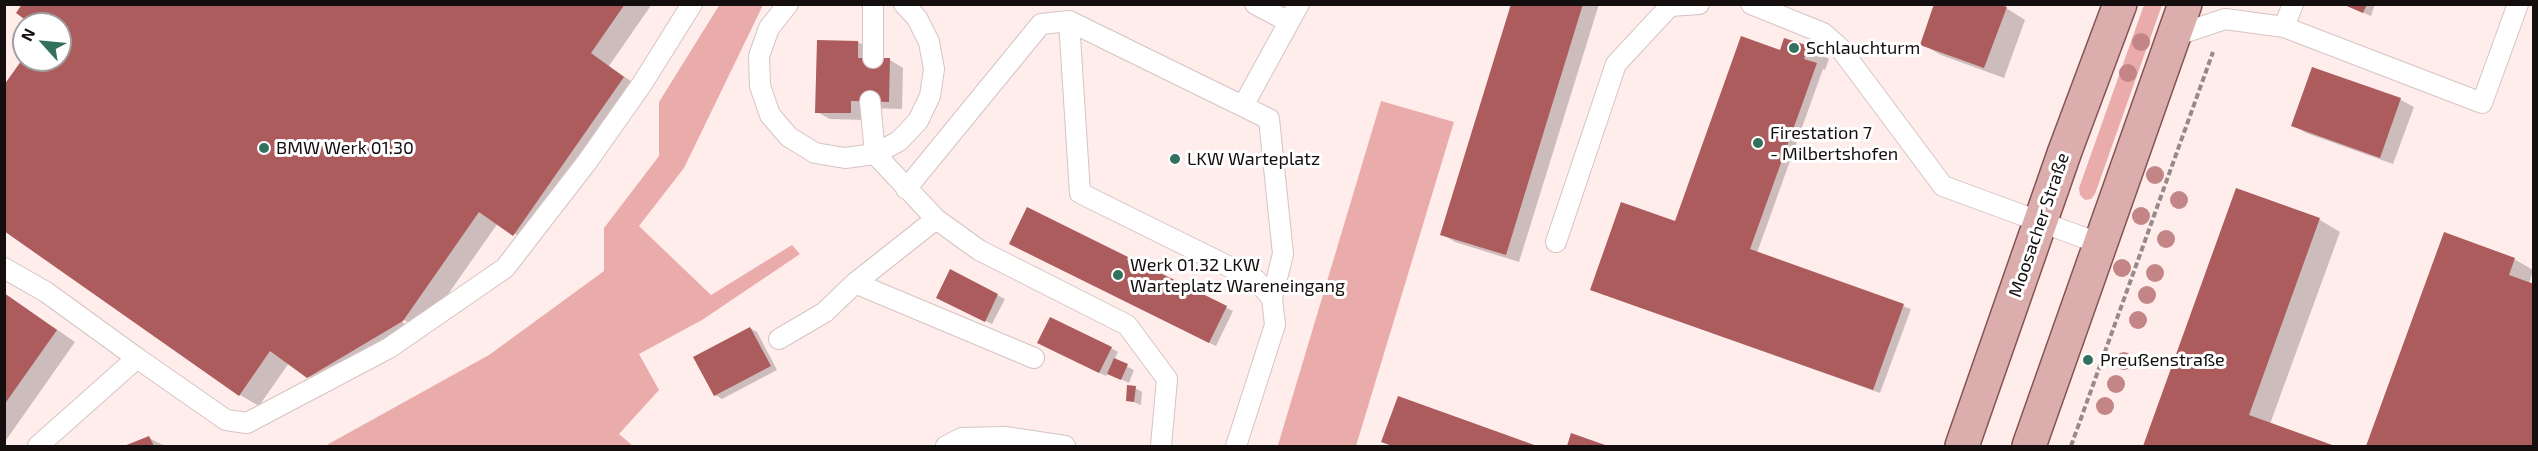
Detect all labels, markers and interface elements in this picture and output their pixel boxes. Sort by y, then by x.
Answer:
north arrow [12,12,72,72]
text: N [16,25,38,44]
place label: Schlauchturm [1806,37,1920,59]
marker: Schlauchturm [1787,41,1801,55]
place label: Firestation 7 - Milbertshofen [1770,122,1898,164]
marker: Firestation 7 - Milbertshofen [1751,136,1765,150]
place label: BMW Werk 01.30 [276,137,414,159]
marker: BMW Werk 01.30 [257,141,271,155]
place label: LKW Warteplatz [1187,148,1320,170]
street label: Moosacher Straße [2004,150,2074,300]
marker: LKW Warteplatz [1168,152,1182,166]
place label: Werk 01.32 LKW Warteplatz Wareneingang [1130,254,1345,296]
marker: Werk 01.32 LKW Warteplatz Wareneingang [1111,268,1125,282]
place label: Preußenstraße [2100,349,2225,371]
marker: Preußenstraße [2081,353,2095,367]

